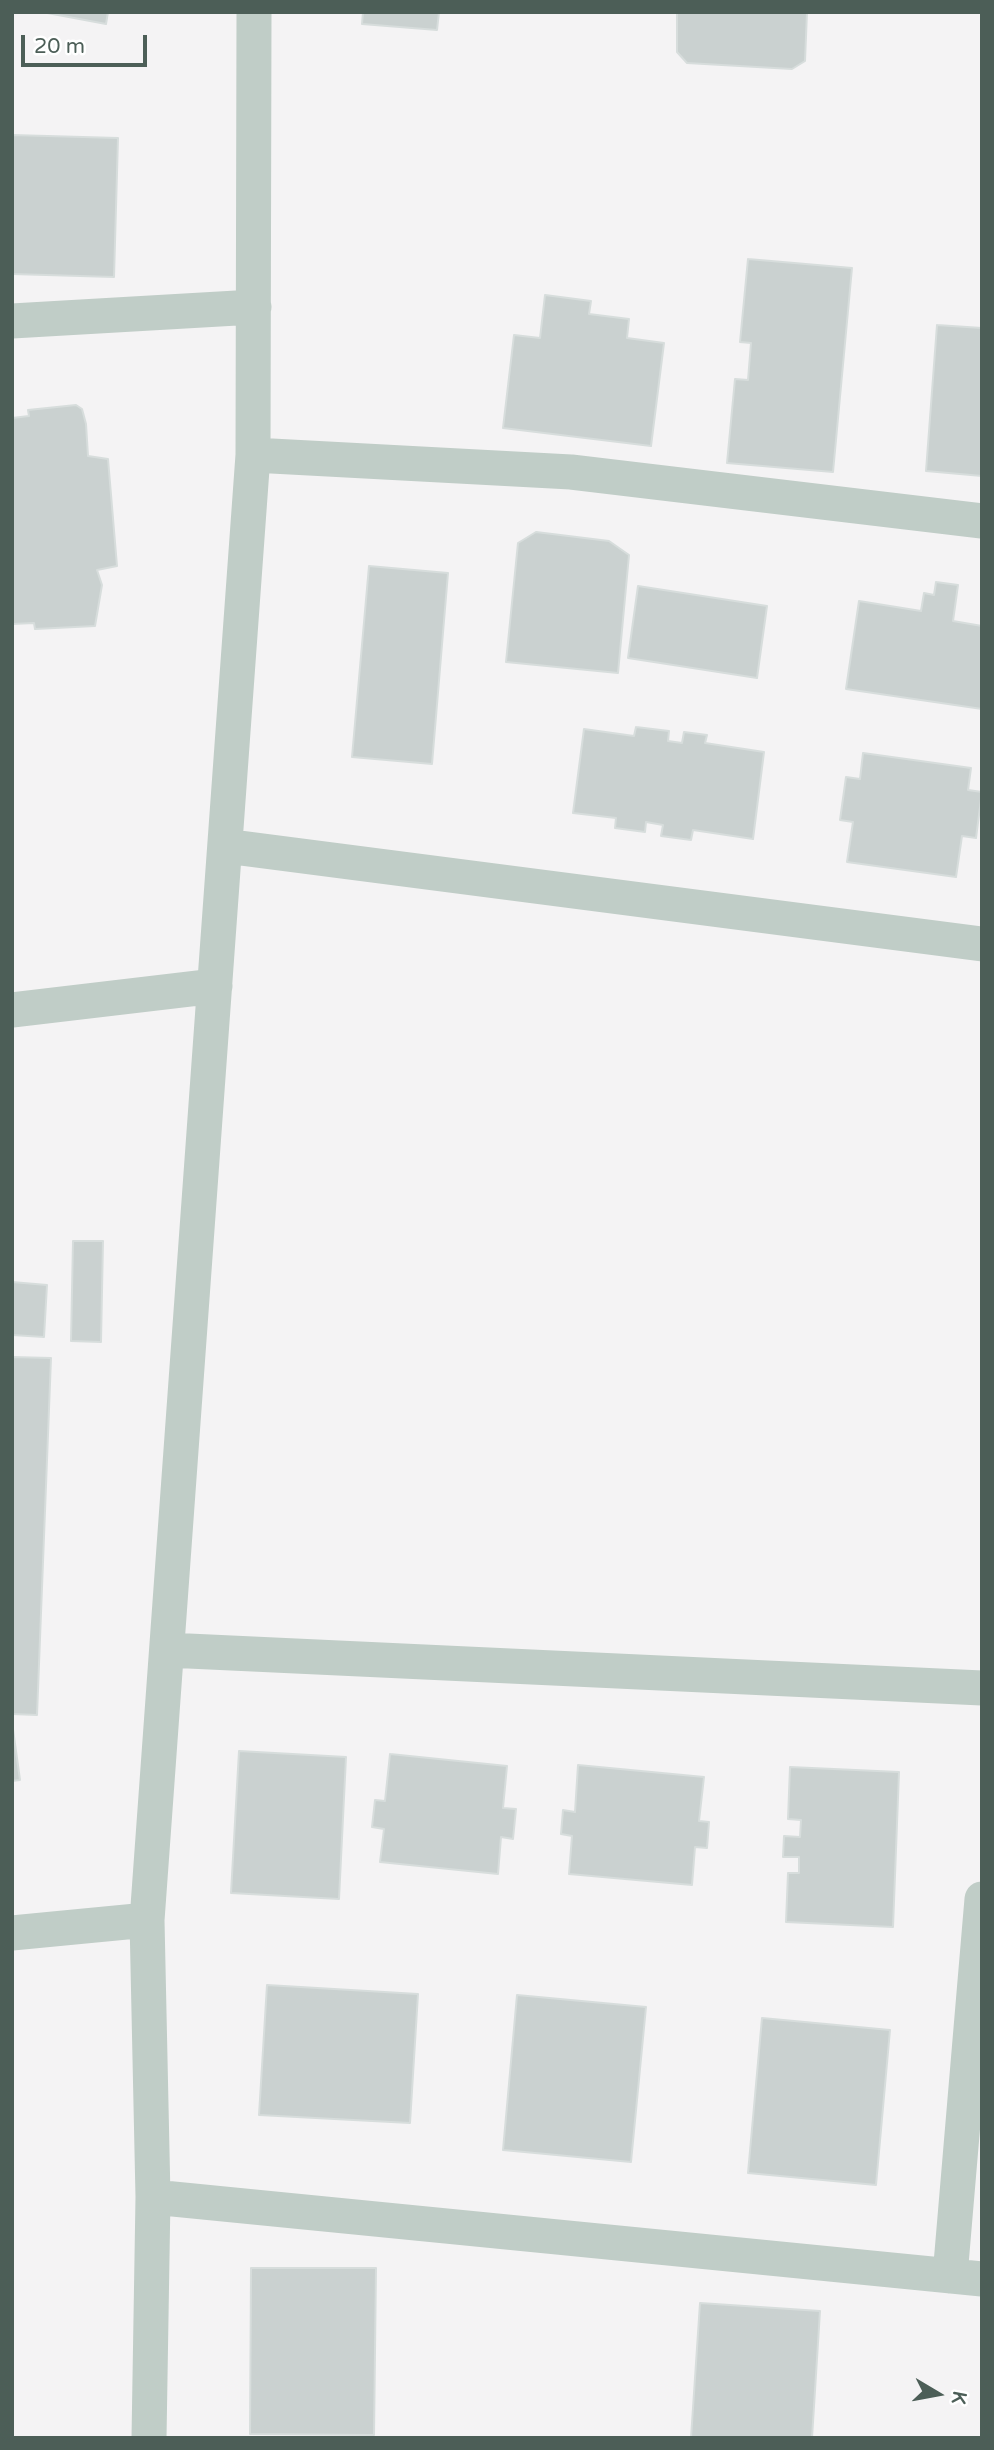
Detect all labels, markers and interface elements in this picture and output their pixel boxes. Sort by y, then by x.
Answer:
scale bar [24,21,150,65]
text: 20 m [34,34,85,59]
north arrow [903,2359,973,2429]
text: K [947,2389,971,2406]

